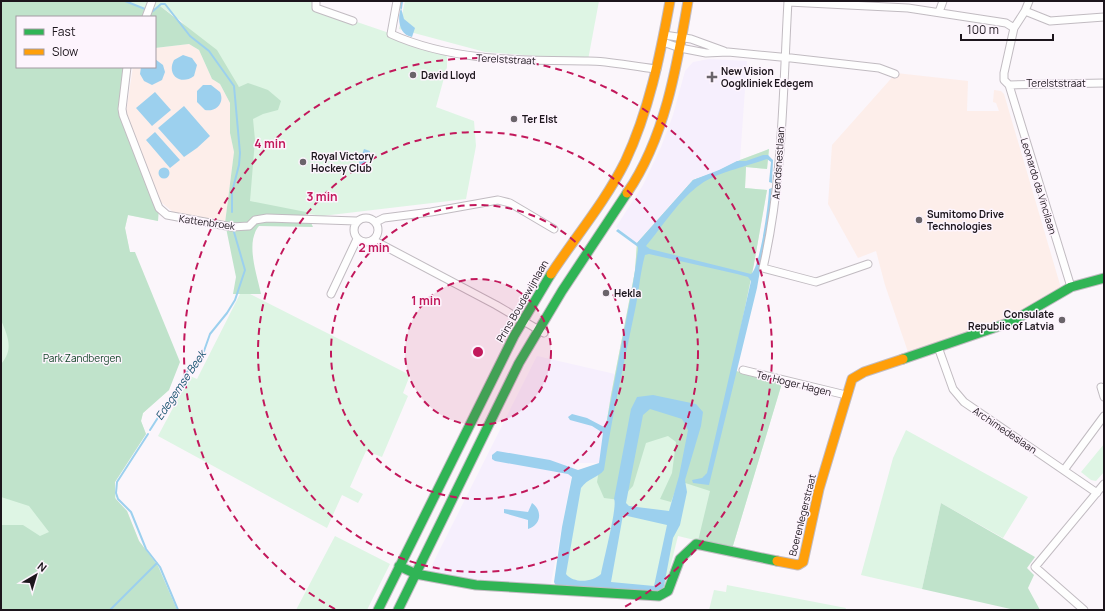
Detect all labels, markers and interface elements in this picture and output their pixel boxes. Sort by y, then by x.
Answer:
legend [16,16,156,68]
scale bar [961,16,1053,42]
text: 100 m [967,21,999,38]
text: Fast [52,23,76,40]
text: Slow [52,43,78,60]
street label: Terelststraat [476,50,536,68]
place label: New Vision Oogkliniek Edegem [721,64,813,90]
place label: David Lloyd [421,68,476,82]
marker: David Lloyd [408,70,418,80]
marker: New Vision Oogkliniek Edegem [706,71,718,83]
street label: Terelststraat [1026,76,1086,90]
place label: Ter Elst [522,112,558,126]
marker: Ter Elst [509,114,519,124]
street label: Arendsnestlaan [768,126,788,200]
text: 4 min [254,135,286,152]
street label: Leonardo da Vincilaan [1018,136,1060,236]
place label: Royal Victory Hockey Club [311,149,374,175]
marker: Royal Victory Hockey Club [298,157,308,167]
text: 3 min [306,188,338,205]
place label: Sumitomo Drive Technologies [927,207,1004,233]
street label: Kattenbroek [178,211,237,233]
marker: Sumitomo Drive Technologies [914,215,924,225]
text: 2 min [358,239,390,256]
street label: Prins Boudewijnlaan [493,257,551,345]
place label: Hekla [614,286,641,300]
marker: Hekla [601,288,611,298]
text: 1 min [411,292,441,309]
place label: Consulate Republic of Latvia [968,307,1054,333]
marker: Consulate Republic of Latvia [1057,315,1067,325]
centre of rings [471,345,485,359]
water label: Edegemse Beek [151,346,210,423]
park label: Park Zandbergen [43,351,121,365]
street label: Ter Hoger Hagen [755,367,833,399]
street label: Archimedeslaan [970,403,1040,457]
street label: Boerenlegerstraat [785,472,819,558]
north arrow [16,555,56,595]
text: N [35,558,50,575]

